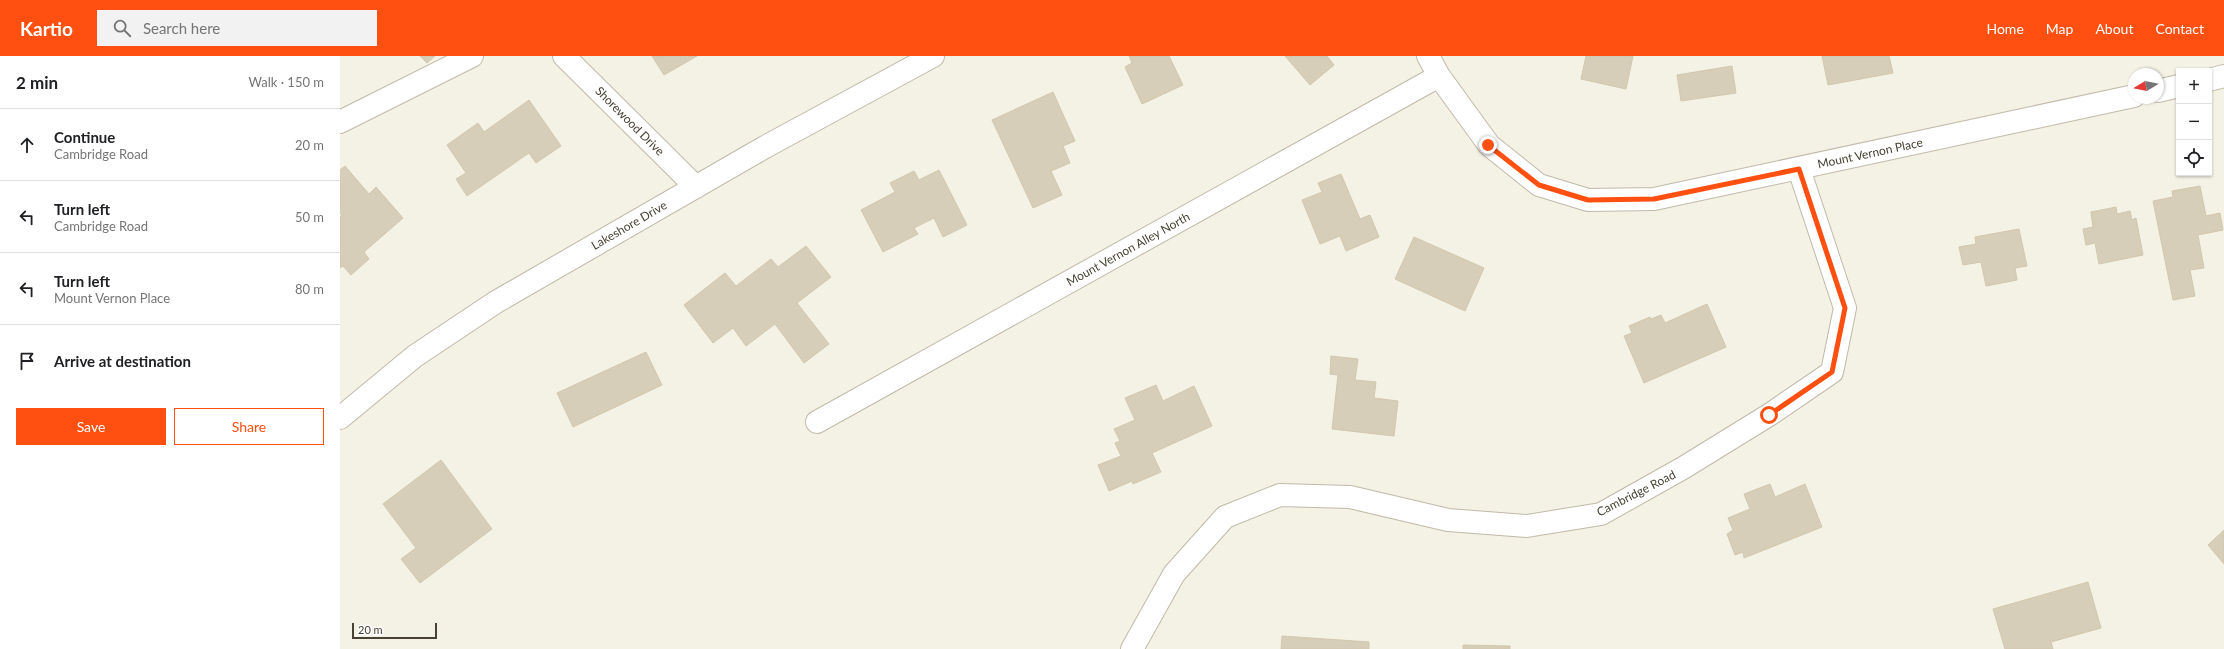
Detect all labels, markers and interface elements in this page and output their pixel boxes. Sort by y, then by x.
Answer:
search box [97,10,377,46]
text: Kartio [20,17,73,40]
icon: search [111,17,133,39]
text: Search here [143,19,220,37]
text: Home [1986,20,2024,37]
text: Map [2046,20,2073,37]
text: About [2095,20,2133,37]
text: Contact [2155,20,2204,37]
north arrow [2128,68,2164,104]
map controls [2176,68,2212,176]
button: + [2176,68,2212,104]
text: 2 min [16,72,58,93]
text: Walk · 150 m [248,74,324,90]
street label: Shorewood Drive [592,83,668,159]
button: − [2176,104,2212,140]
text: Continue [54,128,115,146]
icon: ahead [16,134,38,156]
street label: Mount Vernon Place [1816,135,1924,171]
route end [1479,136,1497,154]
text: 20 m [295,137,324,153]
button: locate [2176,140,2212,176]
text: Cambridge Road [54,146,148,162]
street label: Lakeshore Drive [588,197,670,253]
text: Turn left [54,200,110,218]
icon: left [16,206,38,228]
text: 50 m [295,209,324,225]
street label: Mount Vernon Alley North [1064,209,1192,289]
text: Cambridge Road [54,218,148,234]
text: Turn left [54,272,110,290]
icon: left [16,278,38,300]
text: 80 m [295,281,324,297]
text: Mount Vernon Place [54,290,170,306]
icon: arrive [16,350,38,372]
text: Arrive at destination [54,352,191,370]
route start [1760,406,1778,424]
button: Save [16,408,166,445]
button: Share [174,408,324,445]
street label: Cambridge Road [1594,467,1678,519]
scale bar [352,621,437,640]
text: 20 m [358,623,383,636]

